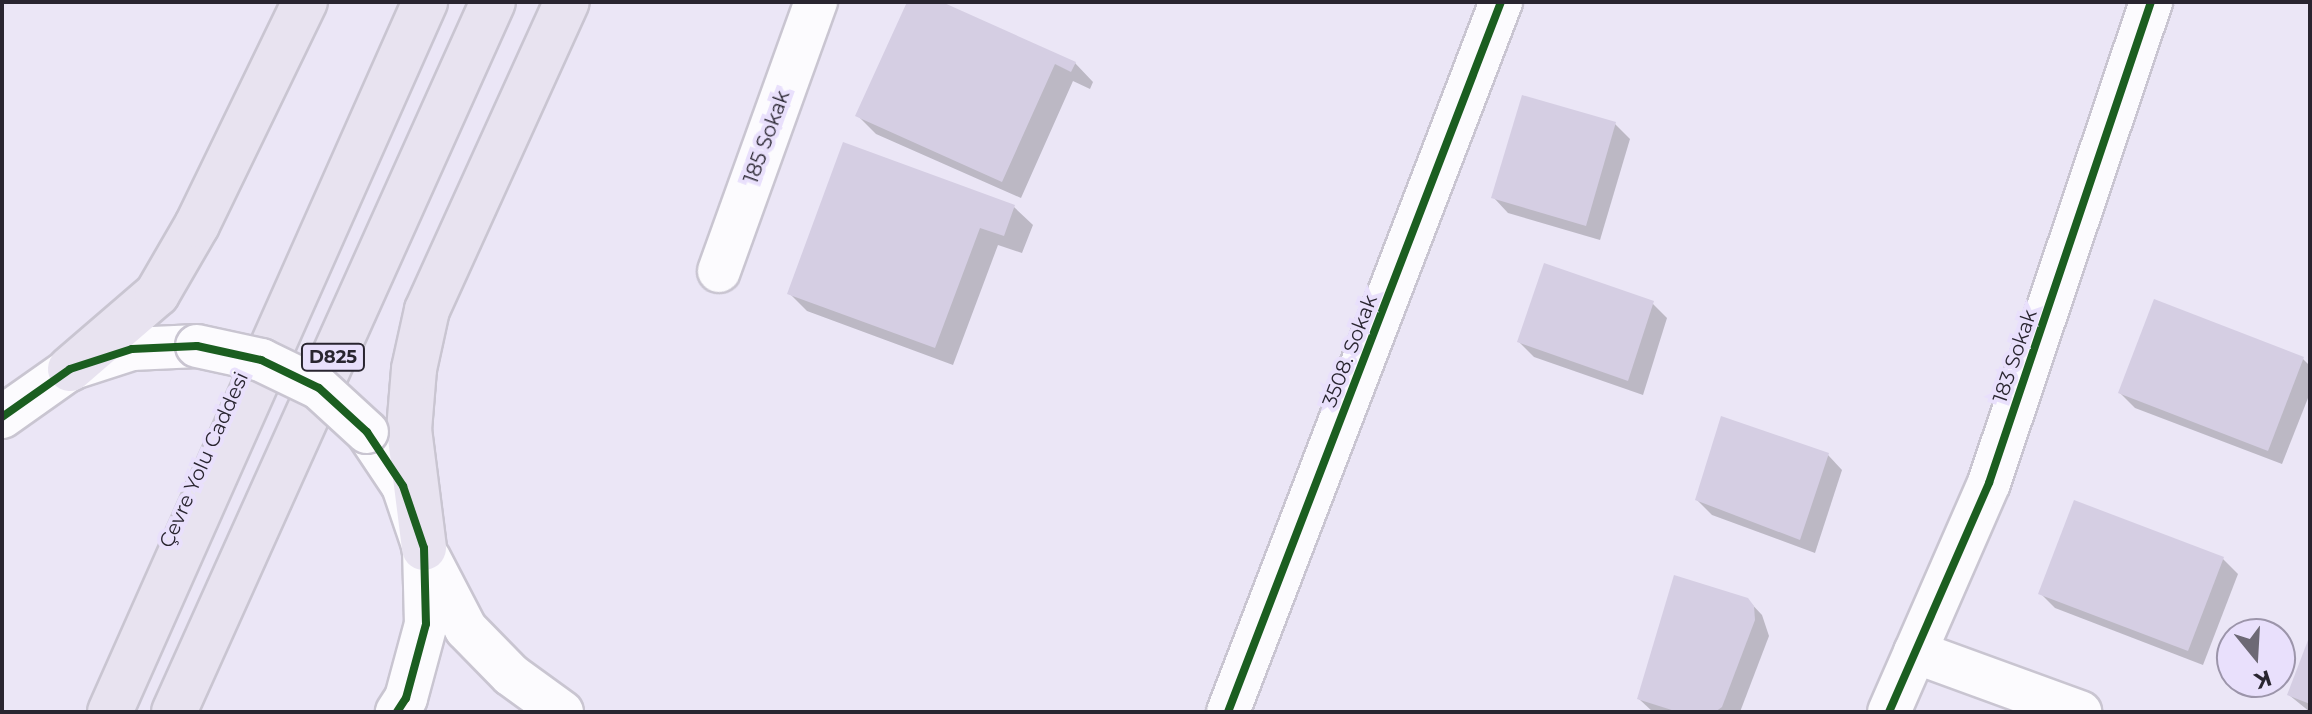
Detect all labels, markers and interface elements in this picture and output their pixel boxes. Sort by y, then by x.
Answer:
street label: 185 Sokak [739,87,795,187]
street label: 3508. Sokak [1318,291,1382,411]
street label: 183 Sokak [1988,306,2042,406]
road number: D825 [299,343,367,371]
street label: Çevre Yolu Caddesi [154,368,254,552]
north arrow [2216,618,2296,698]
text: K [2251,664,2275,695]

